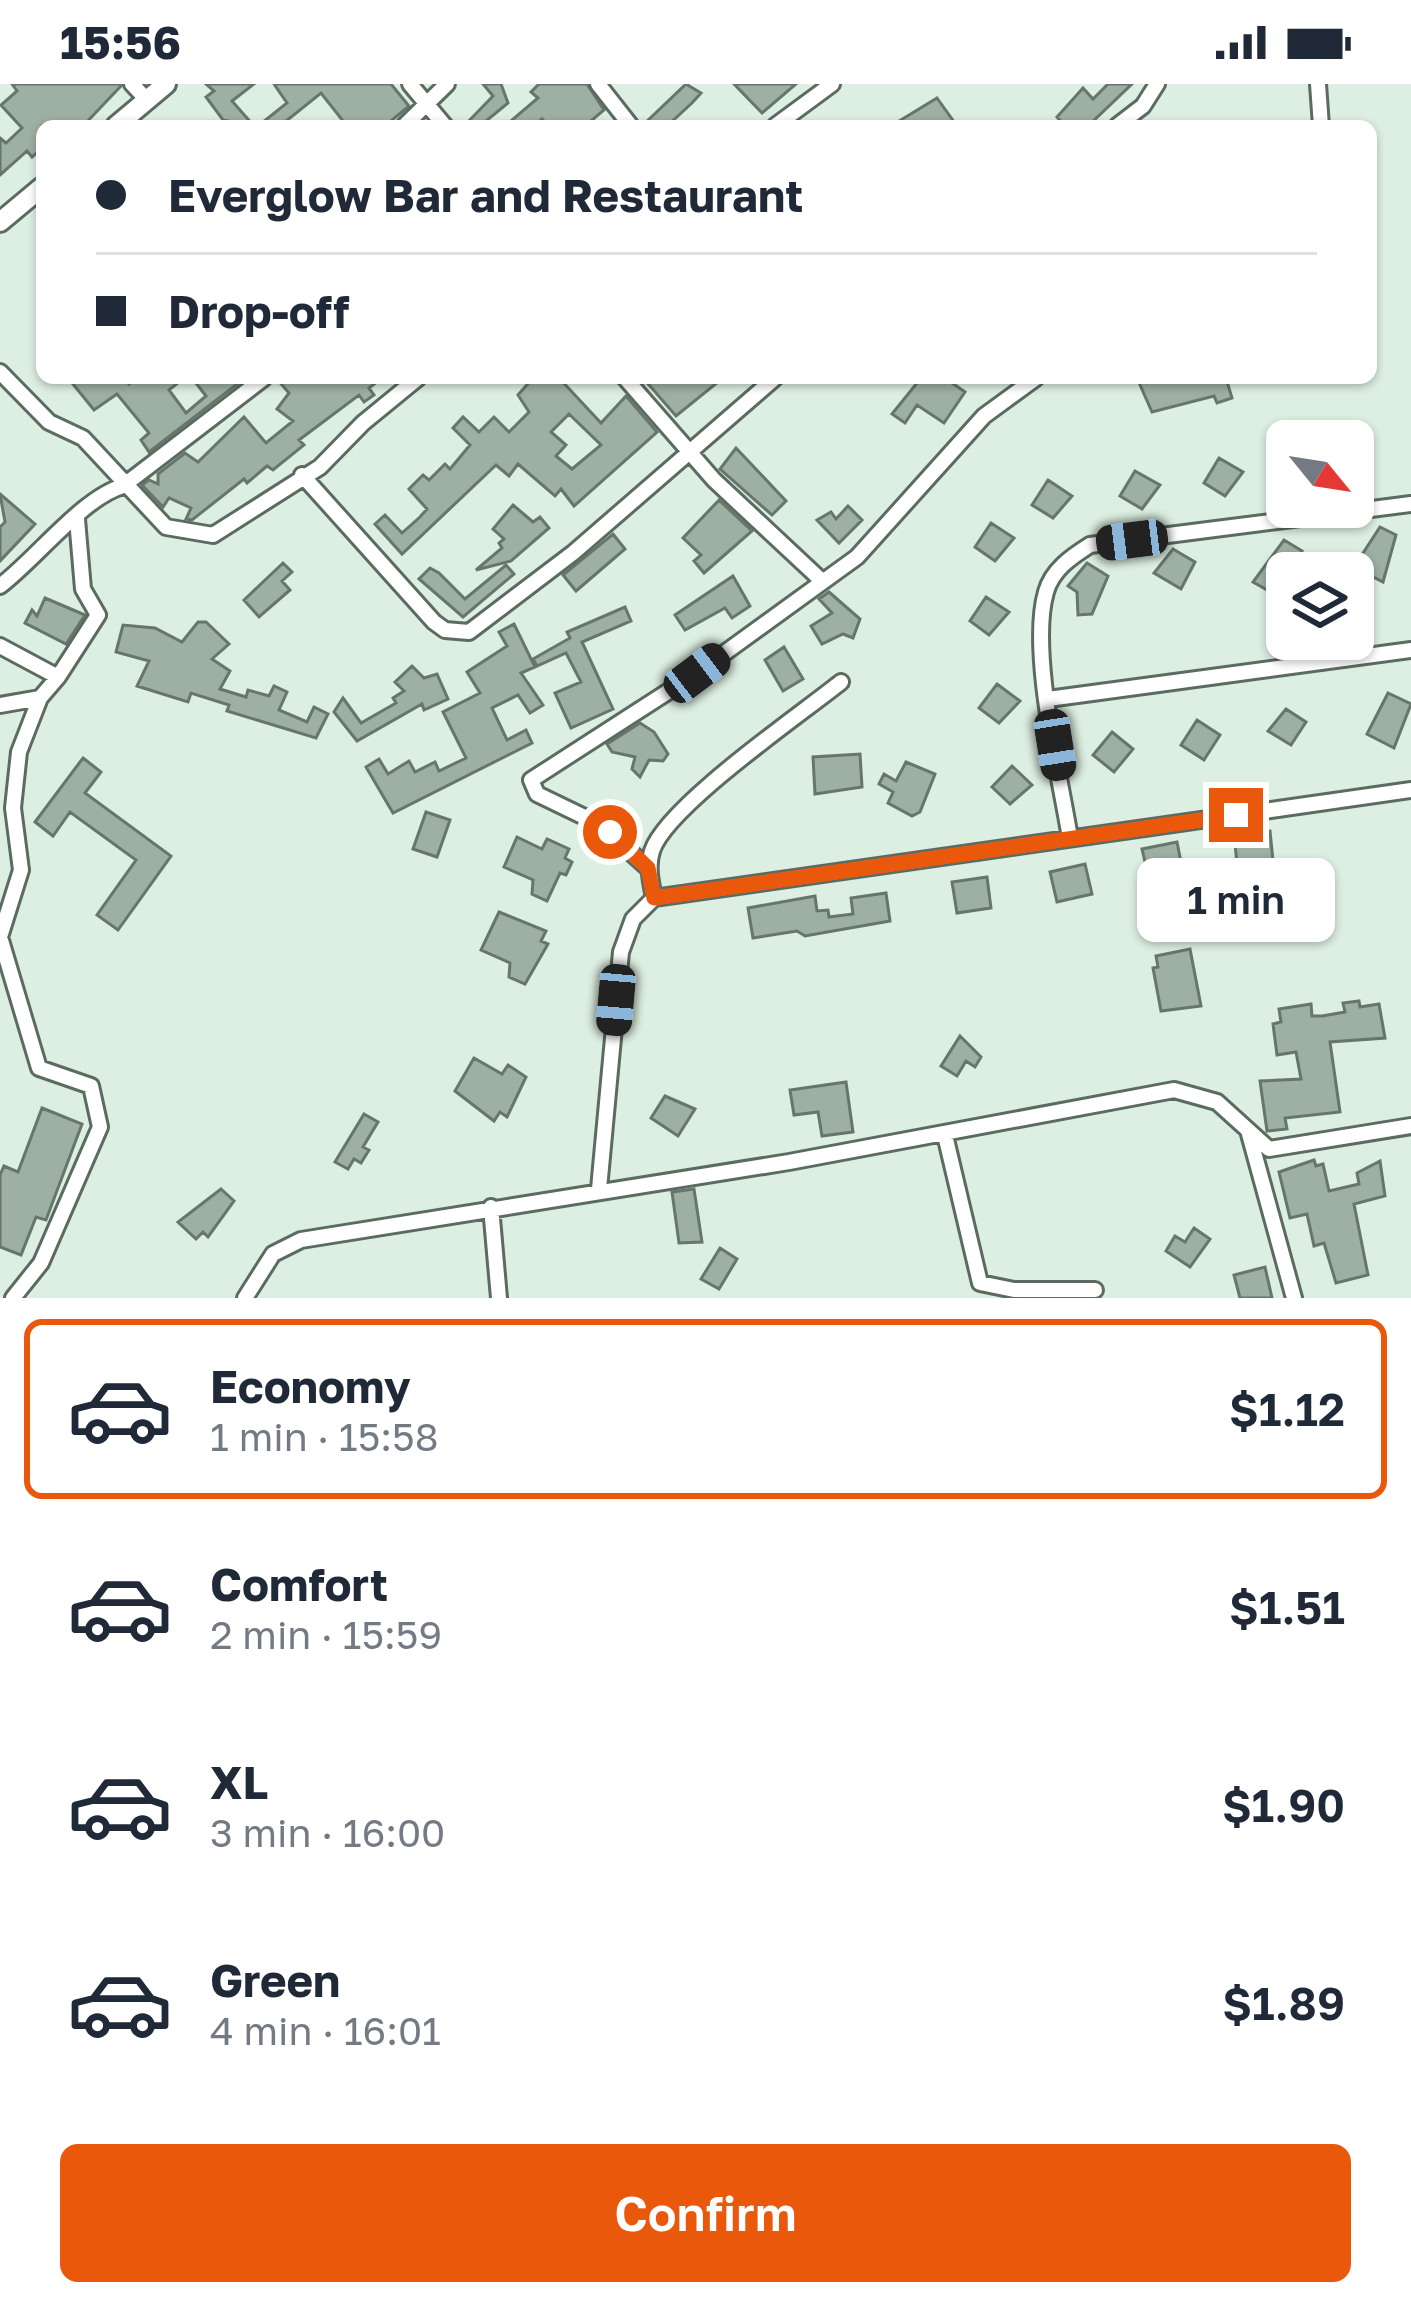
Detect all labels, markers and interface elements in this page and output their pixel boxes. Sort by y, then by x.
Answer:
text: 15:56 [60,15,181,69]
text: Everglow Bar and Restaurant [168,168,803,222]
text: Drop-off [168,284,349,338]
north arrow [1266,420,1374,528]
map controls [1266,420,1374,660]
car [1094,518,1170,562]
button: layers [1266,552,1374,660]
car [657,637,737,709]
car [1032,707,1078,783]
route end [1209,788,1263,842]
route start [583,805,637,859]
callout: 1 min [1137,857,1335,941]
text: 1 min [1187,876,1285,923]
car [595,963,637,1037]
icon: car [66,1355,174,1463]
text: Economy [210,1359,411,1413]
text: $1.12 [1229,1382,1345,1436]
text: 1 min · 15:58 [210,1413,438,1460]
icon: car [66,1553,174,1661]
text: Comfort [210,1557,388,1611]
text: $1.51 [1229,1580,1345,1634]
text: 2 min · 15:59 [210,1611,442,1658]
icon: car [66,1751,174,1859]
text: XL [210,1755,268,1809]
text: $1.90 [1222,1778,1345,1832]
text: 3 min · 16:00 [210,1809,445,1856]
icon: car [66,1949,174,2057]
text: Green [210,1953,340,2007]
text: $1.89 [1222,1976,1345,2030]
text: 4 min · 16:01 [210,2007,441,2054]
button: Confirm [60,2144,1351,2282]

